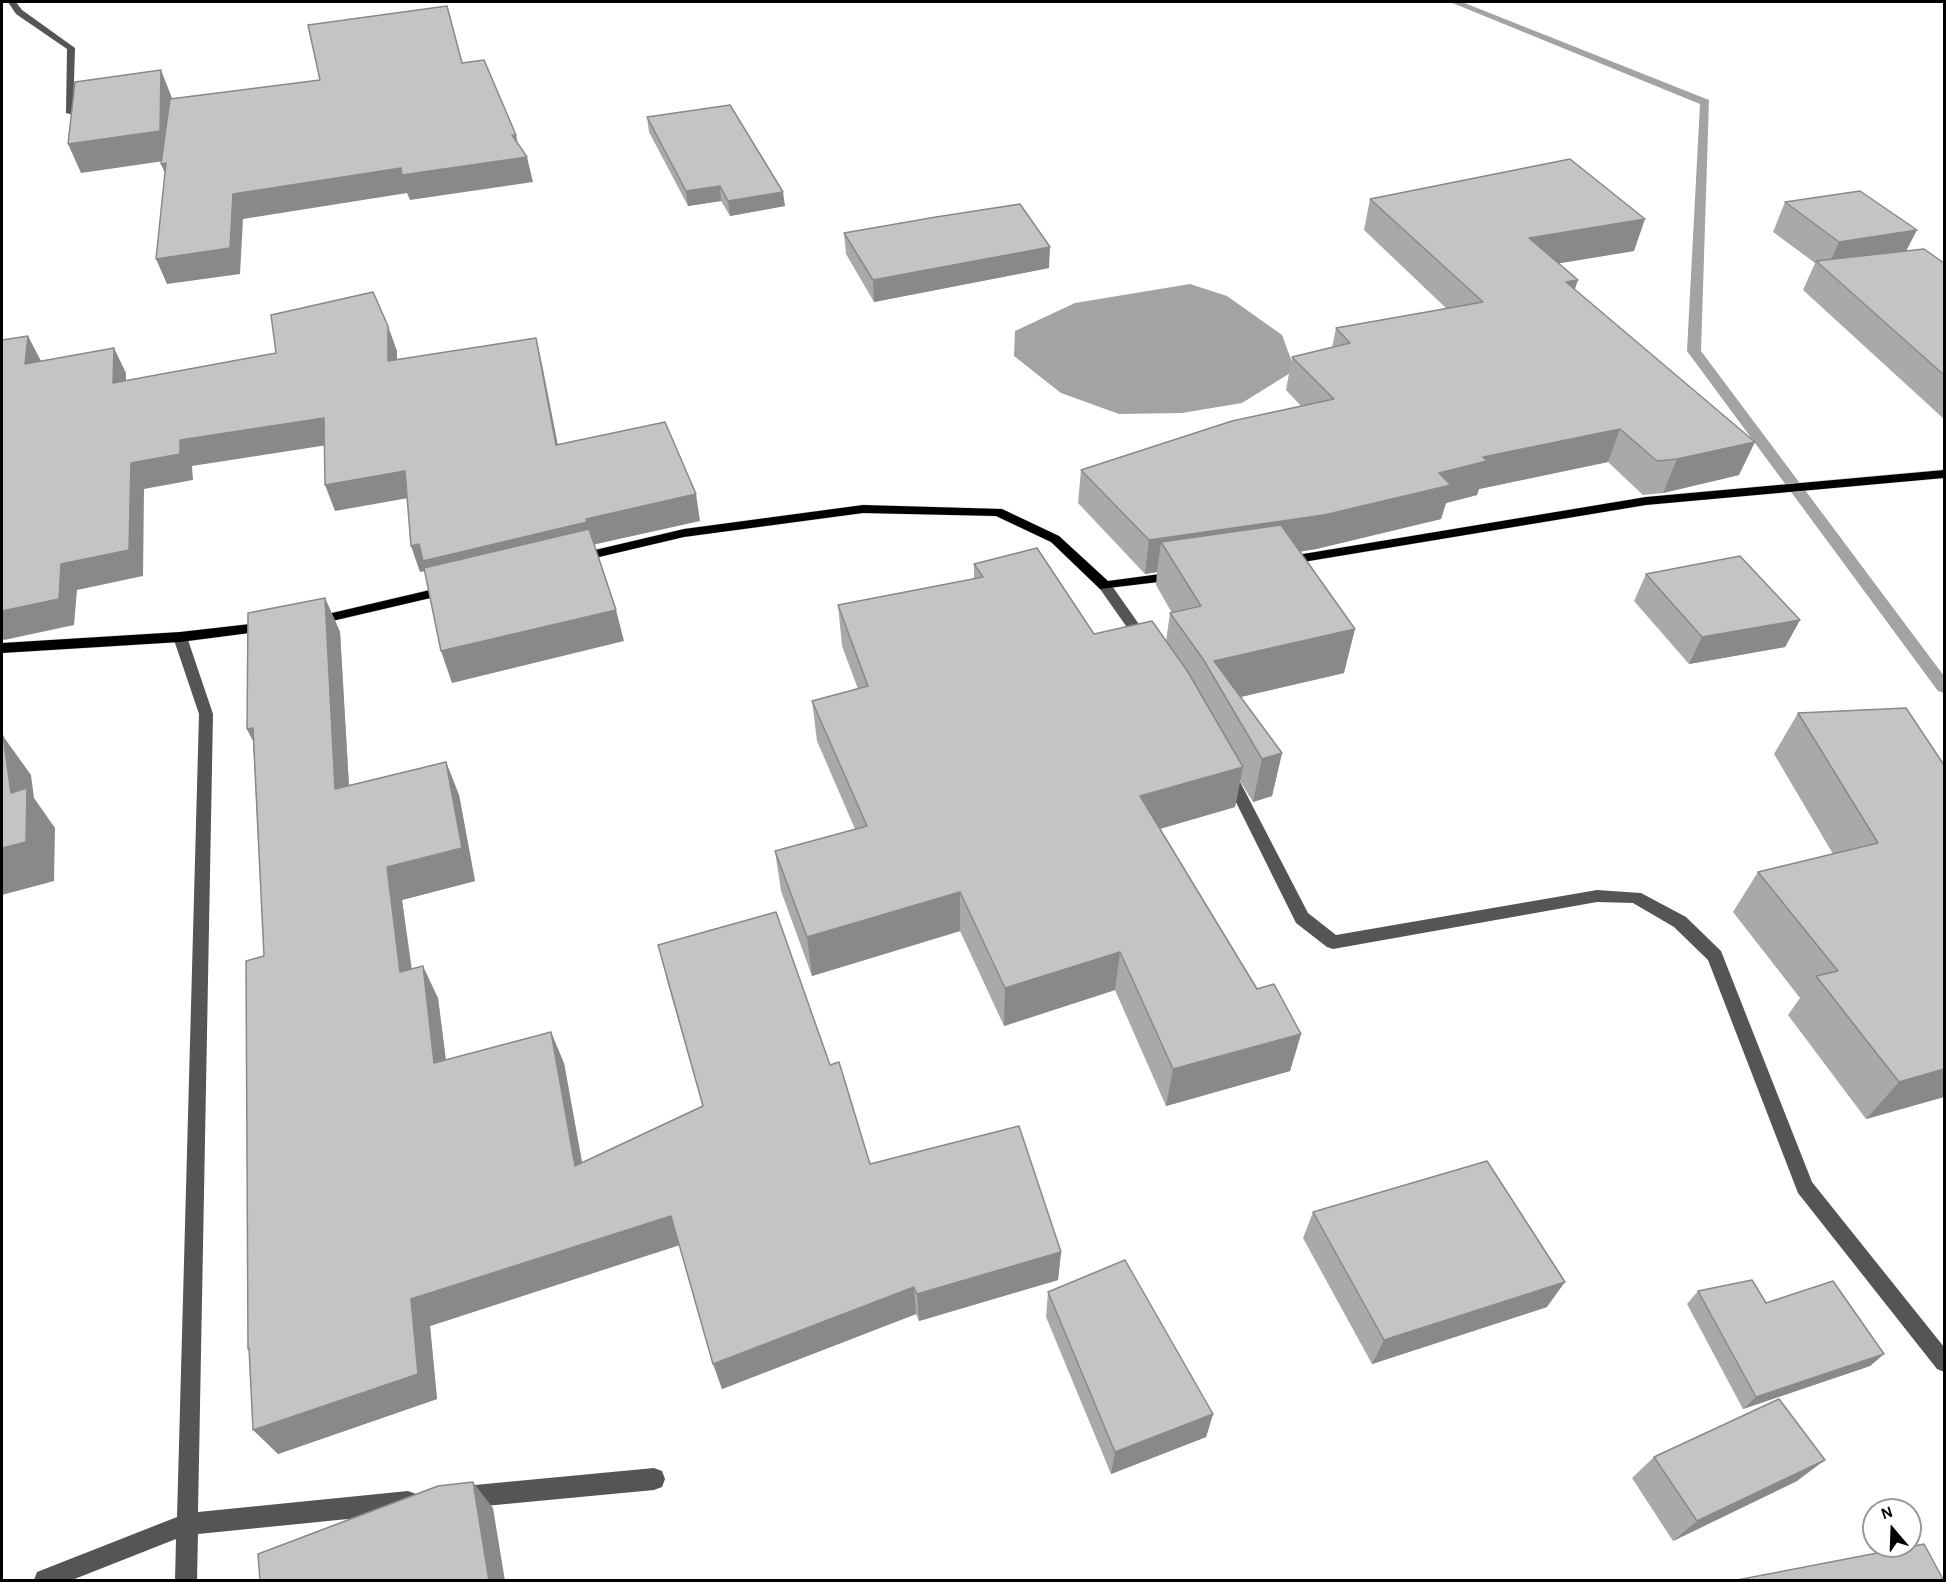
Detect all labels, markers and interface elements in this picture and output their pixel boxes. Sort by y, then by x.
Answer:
north arrow [1862,1498,1922,1558]
text: N [1879,1503,1895,1522]

